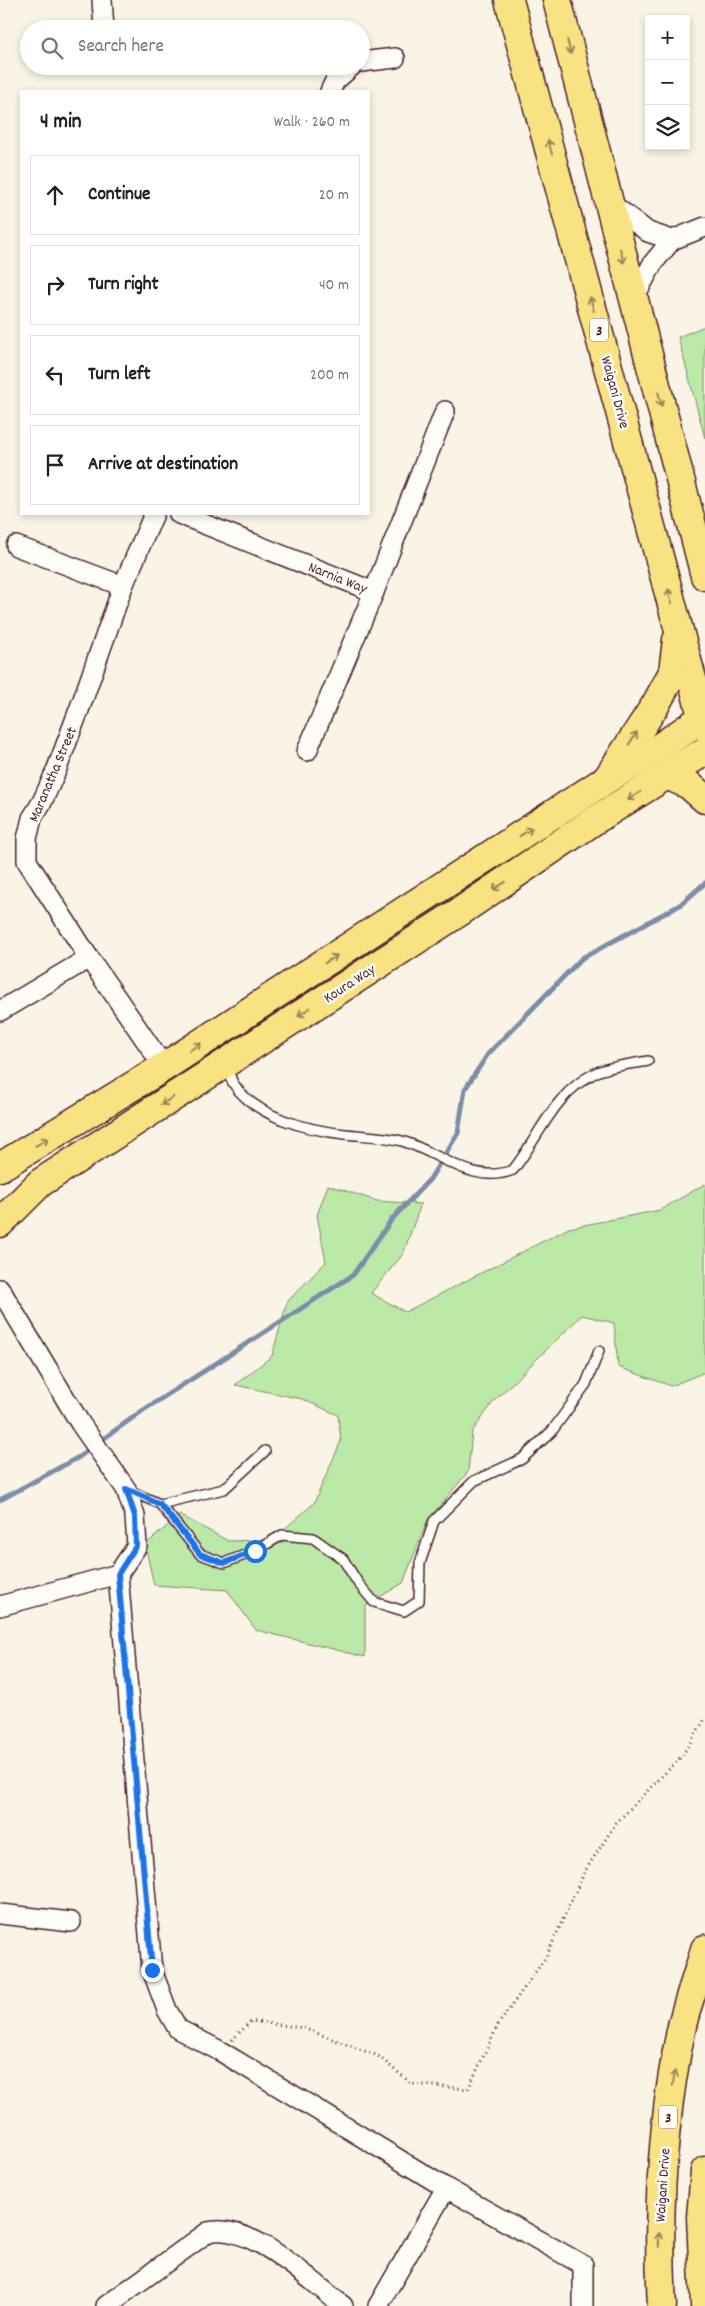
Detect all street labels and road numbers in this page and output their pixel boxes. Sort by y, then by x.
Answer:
road number: 3 [590,318,608,342]
street label: Waigani Drive [594,354,634,431]
street label: Narnia Way [304,557,371,601]
street label: Maranatha Street [24,723,84,826]
street label: Koura Way [320,959,381,1010]
road number: 3 [659,2106,677,2128]
street label: Waigani Drive [650,2147,678,2223]

